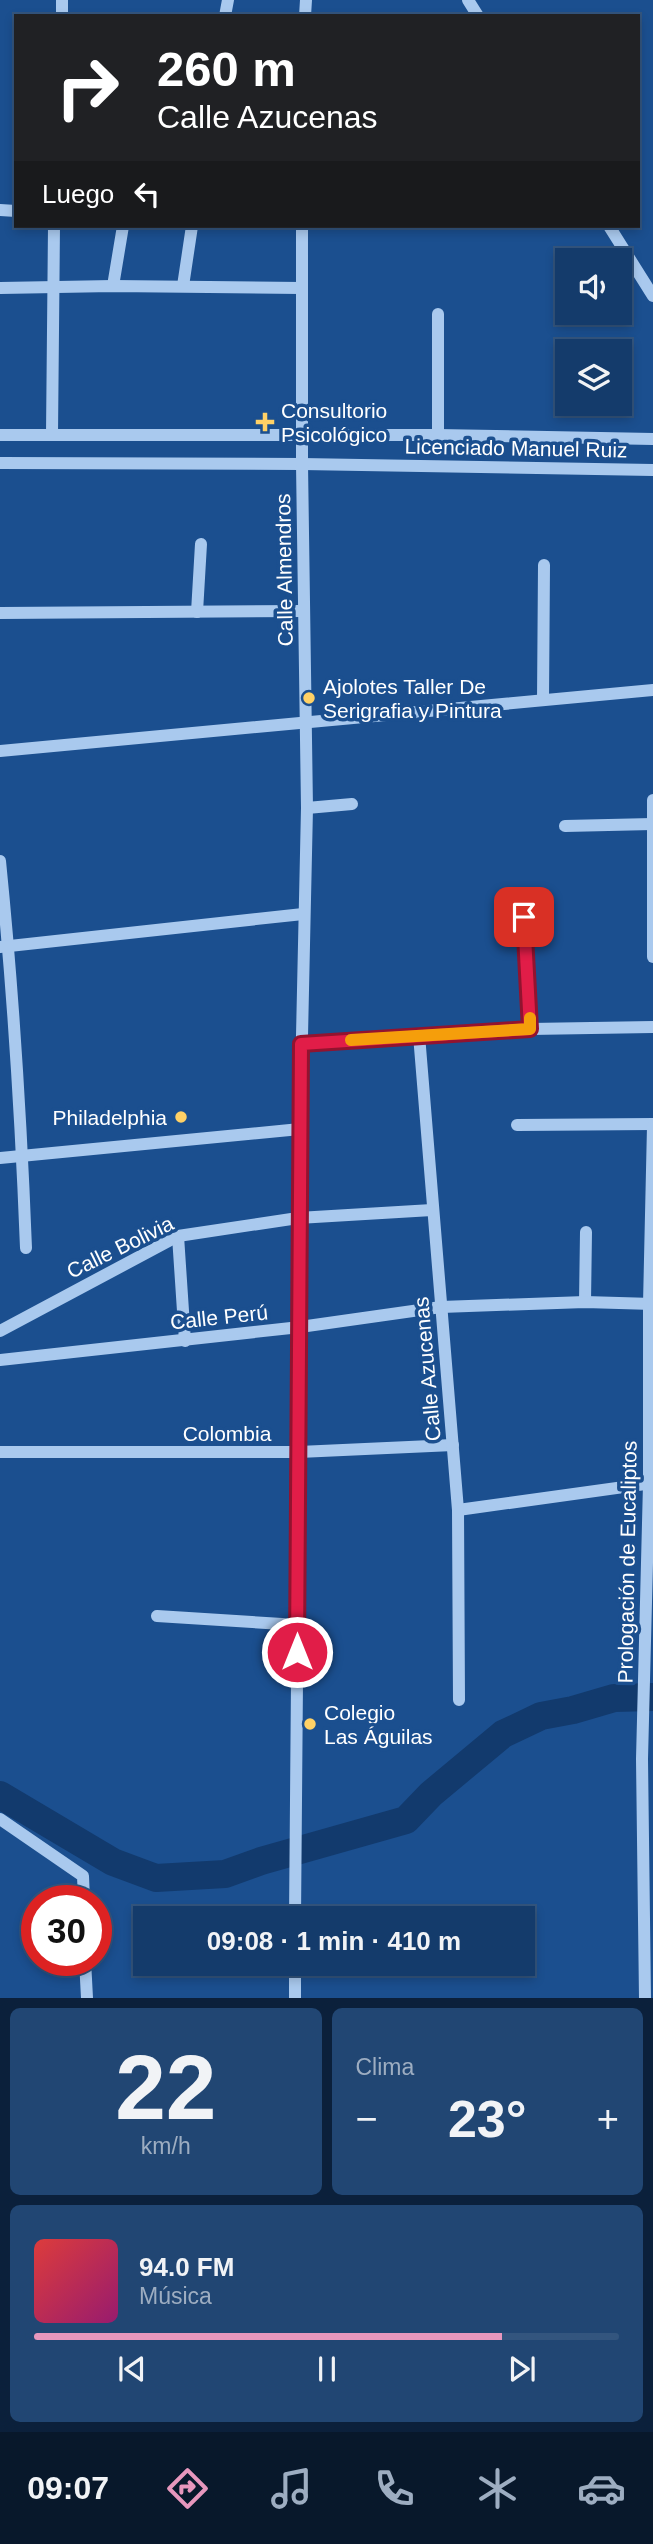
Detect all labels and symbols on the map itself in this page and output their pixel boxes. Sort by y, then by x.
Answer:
place label: Consultorio Psicológico [281,399,387,446]
marker: Consultorio Psicológico [255,412,275,432]
street label: Licenciado Manuel Ruiz [404,435,628,461]
street label: Calle Almendros [271,493,297,647]
place label: Ajolotes Taller De Serigrafia y Pintura [323,675,502,722]
marker: Ajolotes Taller De Serigrafia y Pintura [301,690,317,706]
pin [494,887,554,947]
place label: Philadelphia [53,1106,167,1129]
marker: Philadelphia [173,1109,189,1125]
street label: Calle Bolivia [63,1211,177,1283]
street label: Calle Azucenas [409,1296,445,1442]
street label: Calle Perú [169,1300,269,1334]
street label: Colombia [183,1422,272,1445]
street label: Prologación de Eucaliptos [613,1440,641,1684]
position arrow [260,1615,334,1689]
place label: Colegio Las Águilas [324,1701,433,1748]
marker: Colegio Las Águilas [302,1716,318,1732]
speed limit sign: 30 [21,1885,112,1976]

